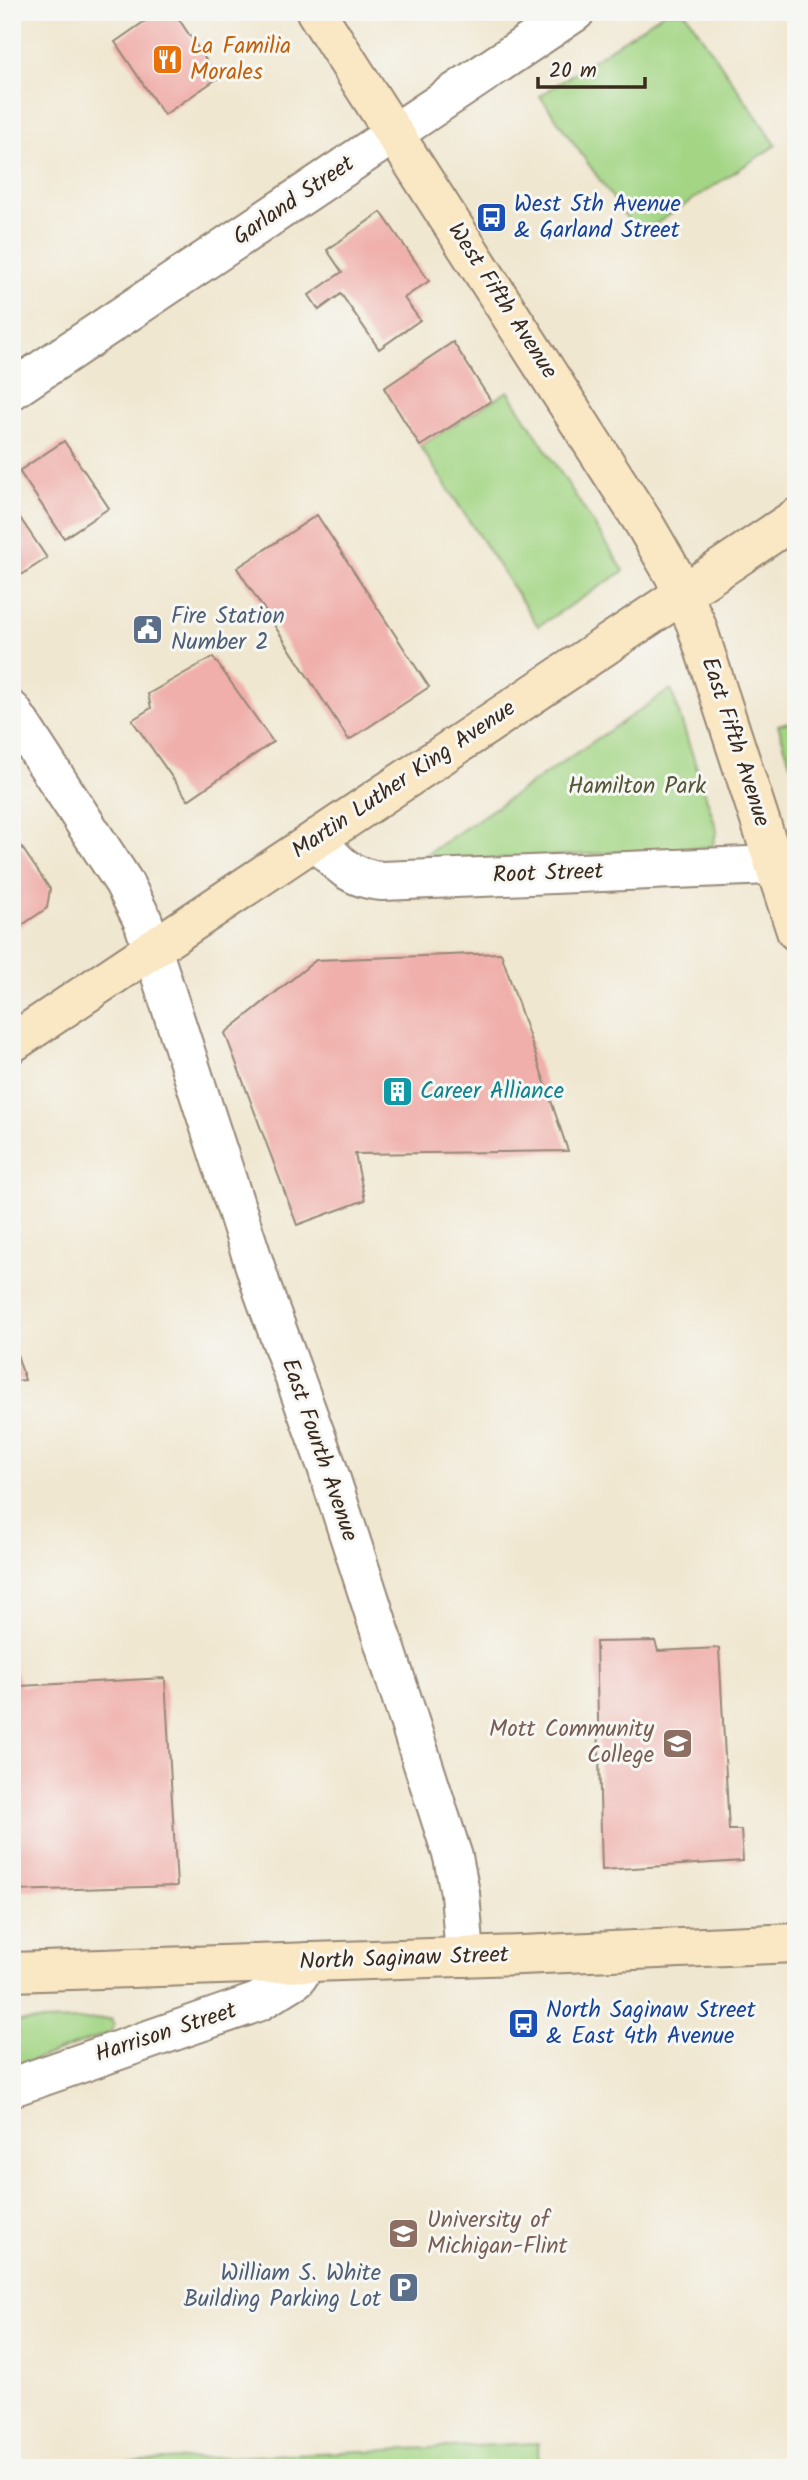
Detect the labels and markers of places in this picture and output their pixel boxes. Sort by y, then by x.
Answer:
place label: La Familia Morales [190,29,291,91]
restaurant icon: La Familia Morales [150,43,184,77]
place label: West 5th Avenue & Garland Street [514,187,681,249]
bus stop icon: West 5th Avenue & Garland Street [474,201,508,235]
place label: Fire Station Number 2 [171,599,285,661]
public building icon: Fire Station Number 2 [131,613,165,647]
place label: Career Alliance [420,1074,564,1110]
building icon: Career Alliance [380,1075,414,1109]
place label: Mott Community College [489,1712,654,1774]
school or university icon: Mott Community College [660,1726,694,1760]
place label: North Saginaw Street & East 4th Avenue [546,1993,757,2055]
bus stop icon: North Saginaw Street & East 4th Avenue [506,2007,540,2041]
place label: University of Michigan-Flint [427,2203,569,2265]
school or university icon: University of Michigan-Flint [387,2217,421,2251]
place label: William S. White Building Parking Lot [183,2256,382,2318]
parking icon: William S. White Building Parking Lot [387,2270,421,2304]

